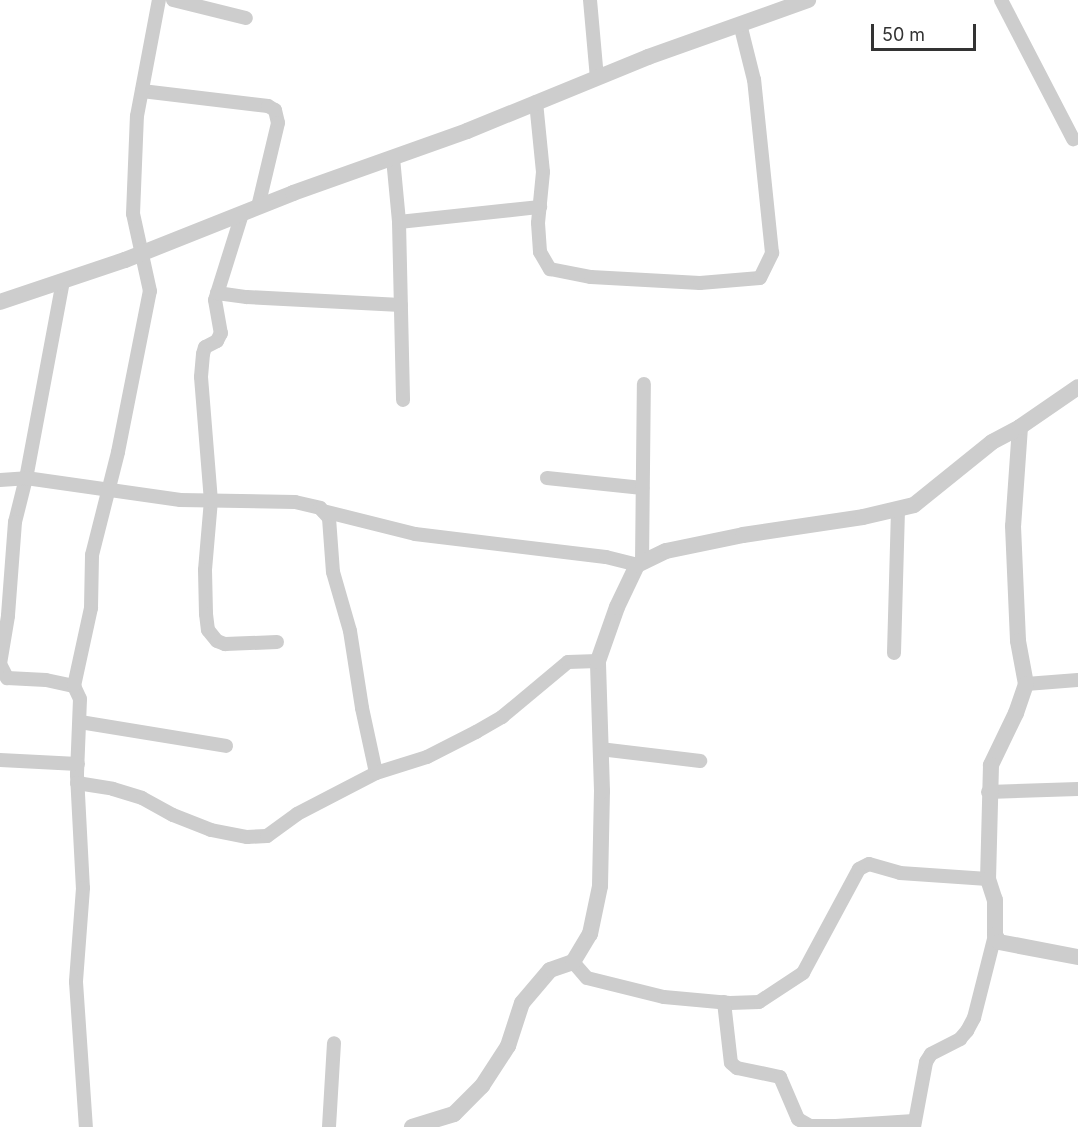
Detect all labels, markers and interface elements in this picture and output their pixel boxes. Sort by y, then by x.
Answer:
scale bar [874,12,979,50]
text: 50 m [882,24,925,45]

